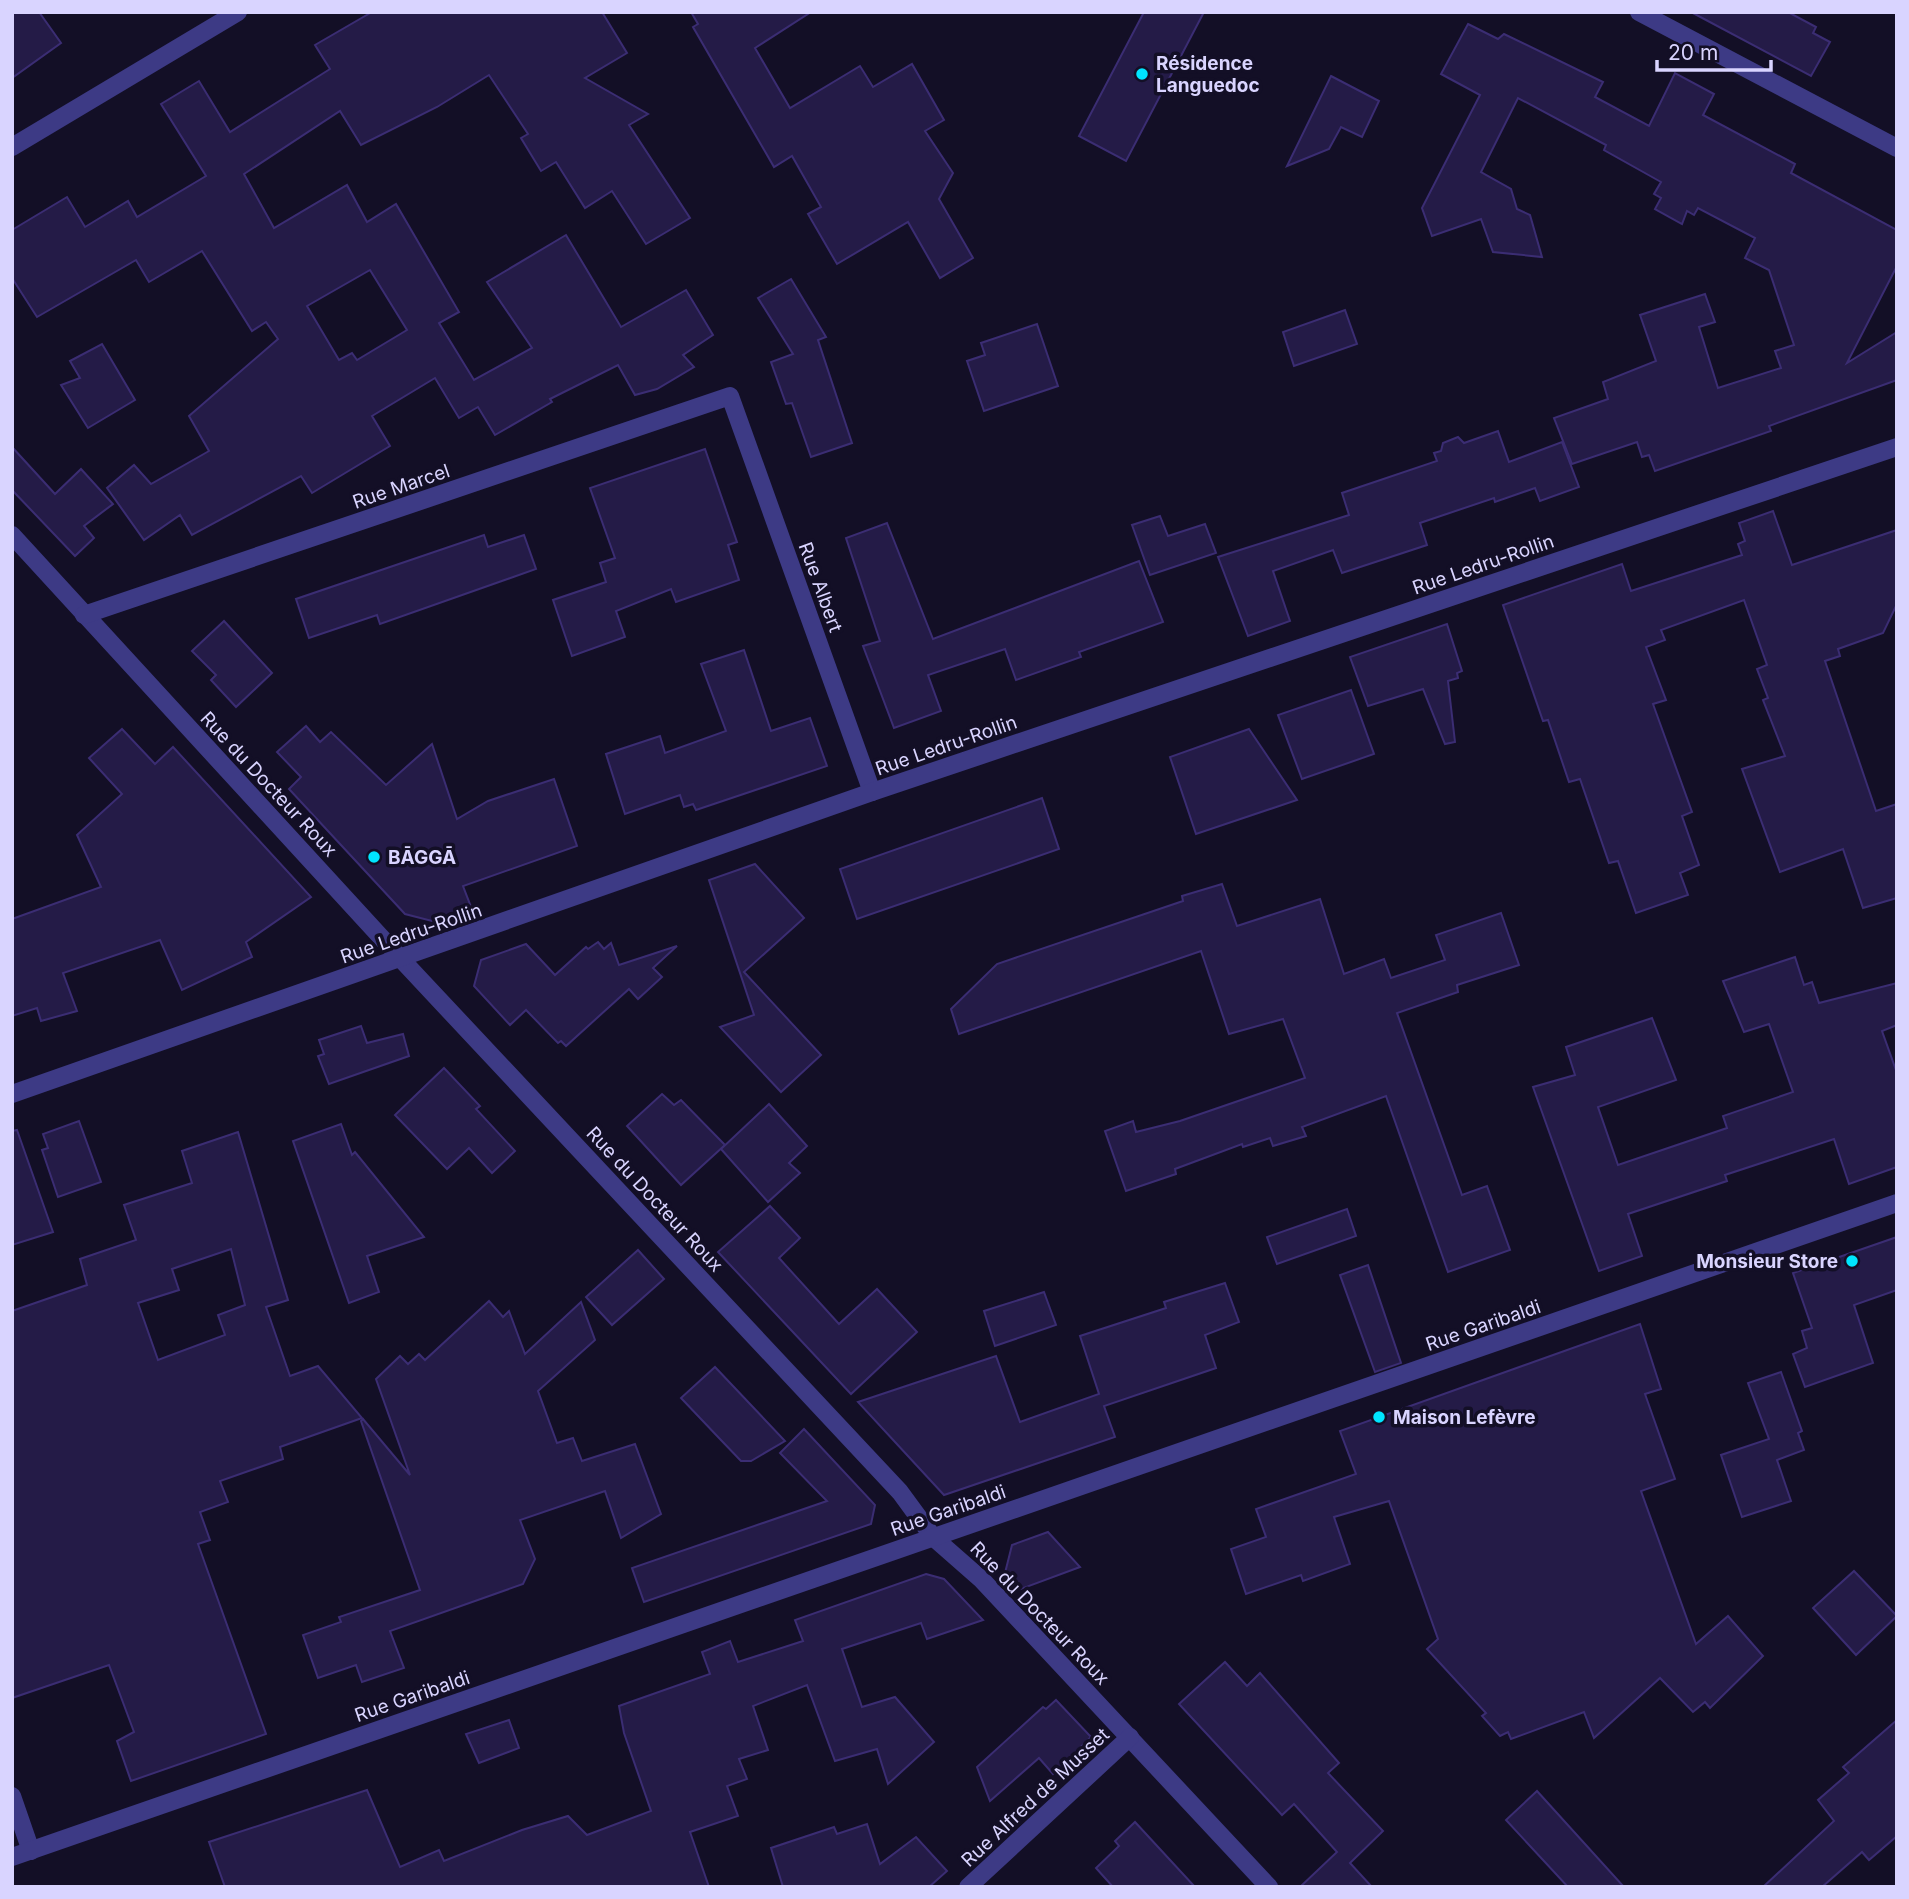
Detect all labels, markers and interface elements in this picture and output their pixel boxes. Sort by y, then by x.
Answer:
scale bar [1657,28,1771,72]
text: 20 m [1668,40,1718,65]
place label: Résidence Languedoc [1156,52,1260,97]
marker: Résidence Languedoc [1134,66,1150,82]
street label: Rue Marcel [350,459,453,514]
street label: Rue Ledru-Rollin [1409,529,1557,599]
street label: Rue Albert [794,539,847,635]
street label: Rue du Docteur Roux [195,707,342,862]
street label: Rue Ledru-Rollin [872,710,1020,780]
place label: BĀGGĀ [388,846,456,869]
marker: BĀGGĀ [366,849,382,865]
street label: Rue Ledru-Rollin [337,898,485,968]
street label: Rue du Docteur Roux [581,1122,728,1277]
place label: Monsieur Store [1696,1250,1838,1273]
marker: Monsieur Store [1844,1253,1860,1269]
street label: Rue Garibaldi [1423,1295,1544,1356]
place label: Maison Lefèvre [1393,1406,1536,1429]
marker: Maison Lefèvre [1371,1409,1387,1425]
street label: Rue Garibaldi [888,1480,1009,1541]
street label: Rue du Docteur Roux [965,1537,1114,1690]
street label: Rue Garibaldi [352,1666,473,1727]
street label: Rue Alfred de Musset [957,1723,1114,1872]

